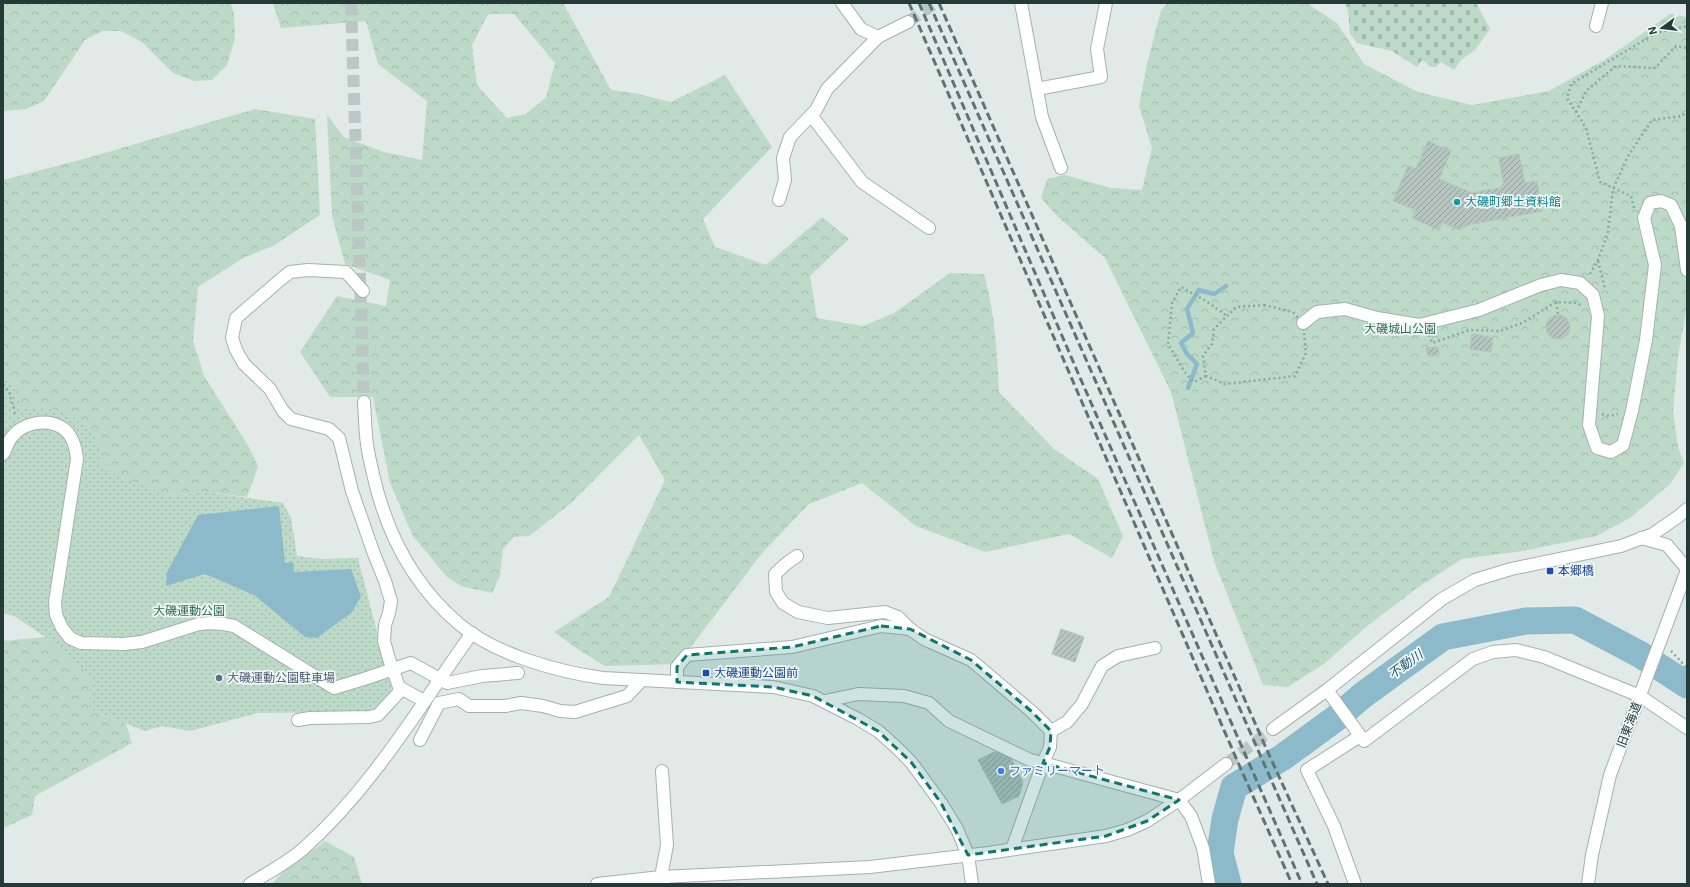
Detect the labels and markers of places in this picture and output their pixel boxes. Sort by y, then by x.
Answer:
place label: 大磯町郷土資料館 [1465,194,1561,208]
marker: 大磯町郷土資料館 [1452,197,1462,207]
place label: 本郷橋 [1558,563,1594,577]
marker: 本郷橋 [1545,566,1555,576]
place label: 大磯運動公園前 [714,665,798,679]
marker: 大磯運動公園前 [701,668,711,678]
place label: 大磯運動公園駐車場 [227,670,335,684]
marker: 大磯運動公園駐車場 [214,673,224,683]
place label: ファミリーマート [1009,763,1105,777]
marker: ファミリーマート [996,766,1006,776]

